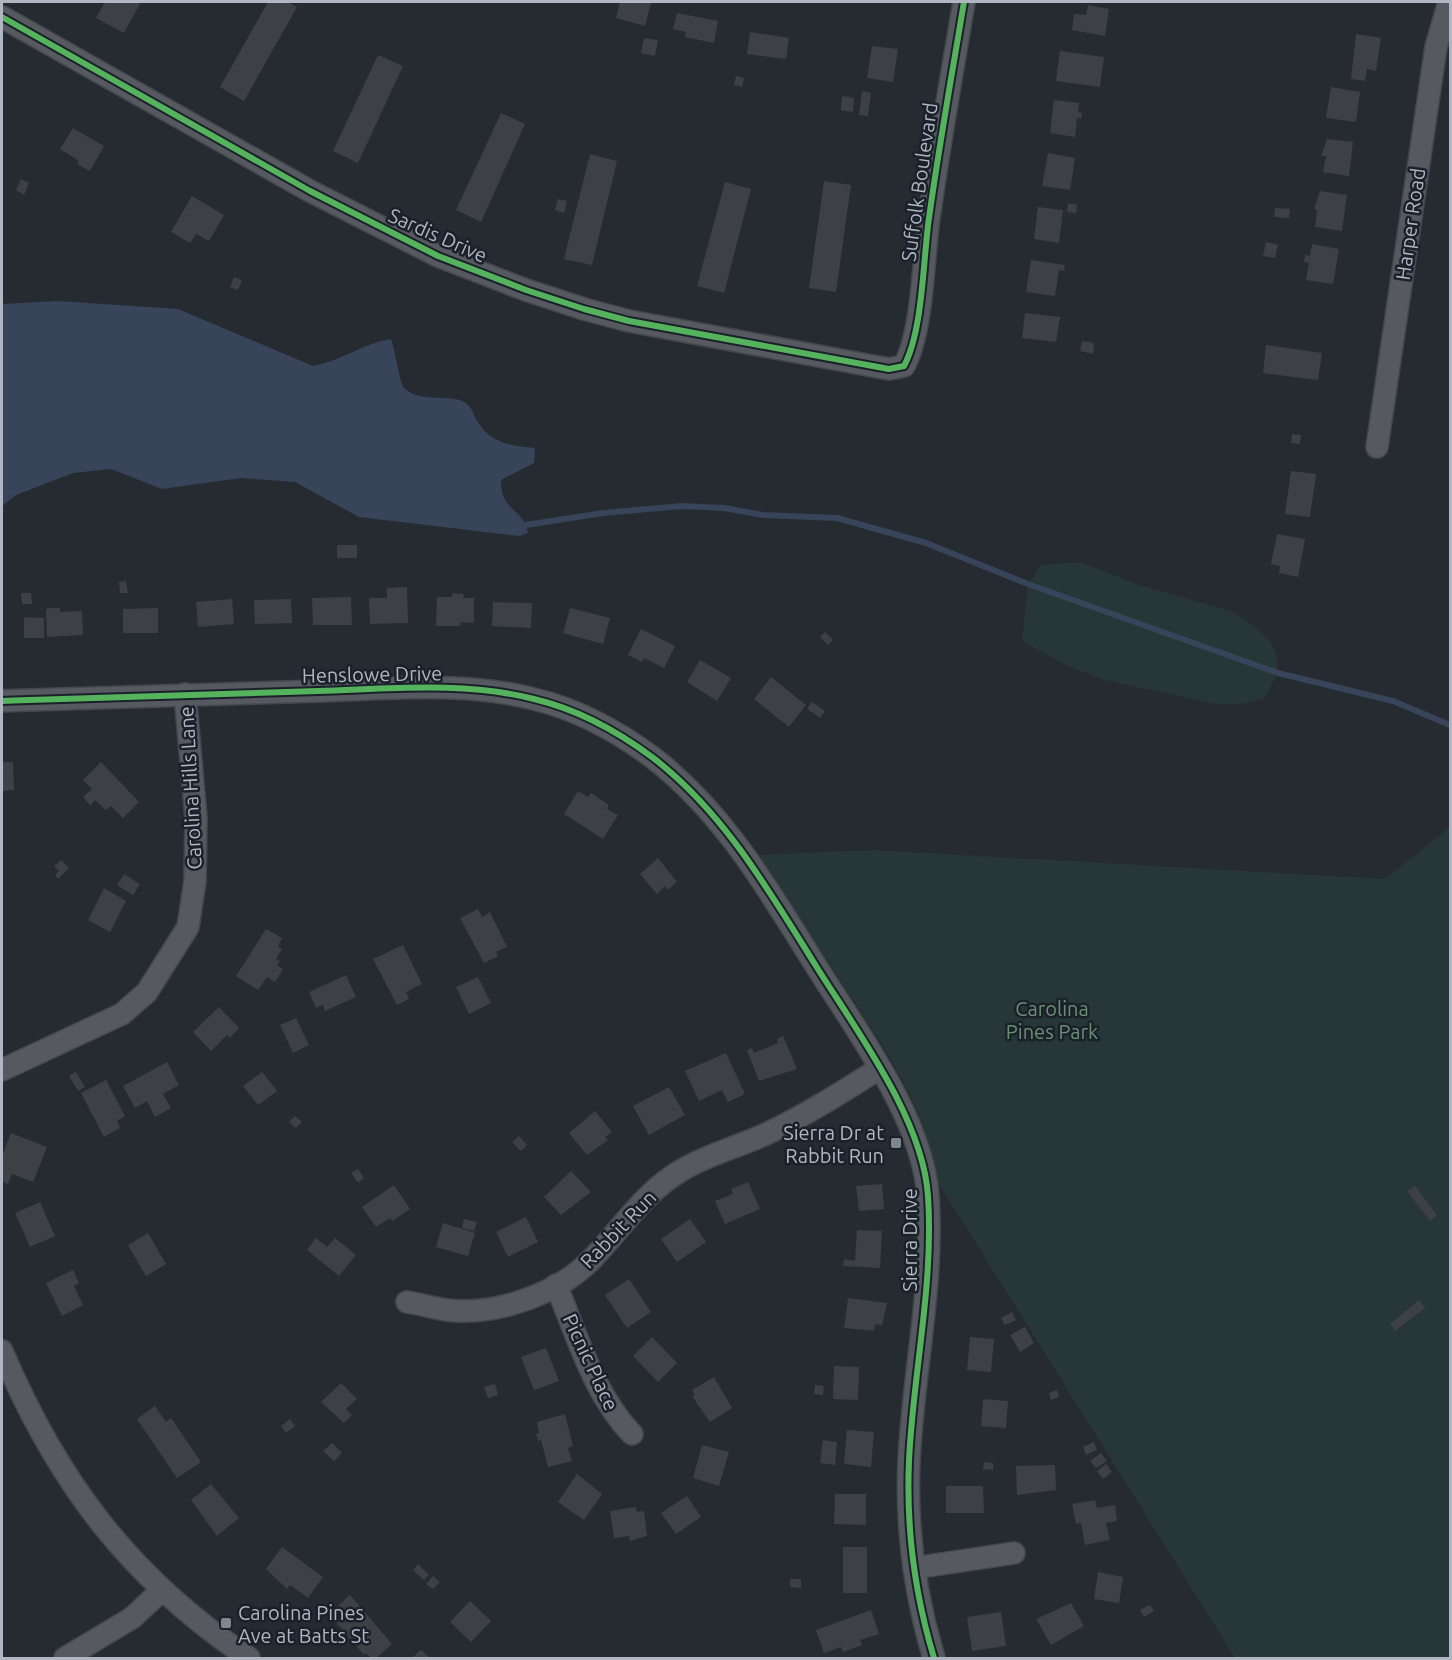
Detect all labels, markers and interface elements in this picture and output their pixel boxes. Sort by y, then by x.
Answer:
street label: Suffolk Boulevard [896,101,942,263]
street label: Harper Road [1391,167,1429,281]
street label: Sardis Drive [385,203,491,267]
street label: Henslowe Drive [302,661,442,687]
street label: Carolina Hills Lane [174,706,206,870]
park label: Carolina Pines Park [1006,997,1098,1043]
place label: Sierra Dr at Rabbit Run [783,1121,884,1167]
marker: Sierra Dr at Rabbit Run [889,1136,903,1150]
street label: Rabbit Run [575,1186,661,1272]
street label: Sierra Drive [898,1188,921,1292]
street label: Picnic Place [559,1310,623,1414]
place label: Carolina Pines Ave at Batts St [238,1601,369,1647]
marker: Carolina Pines Ave at Batts St [219,1616,233,1630]

